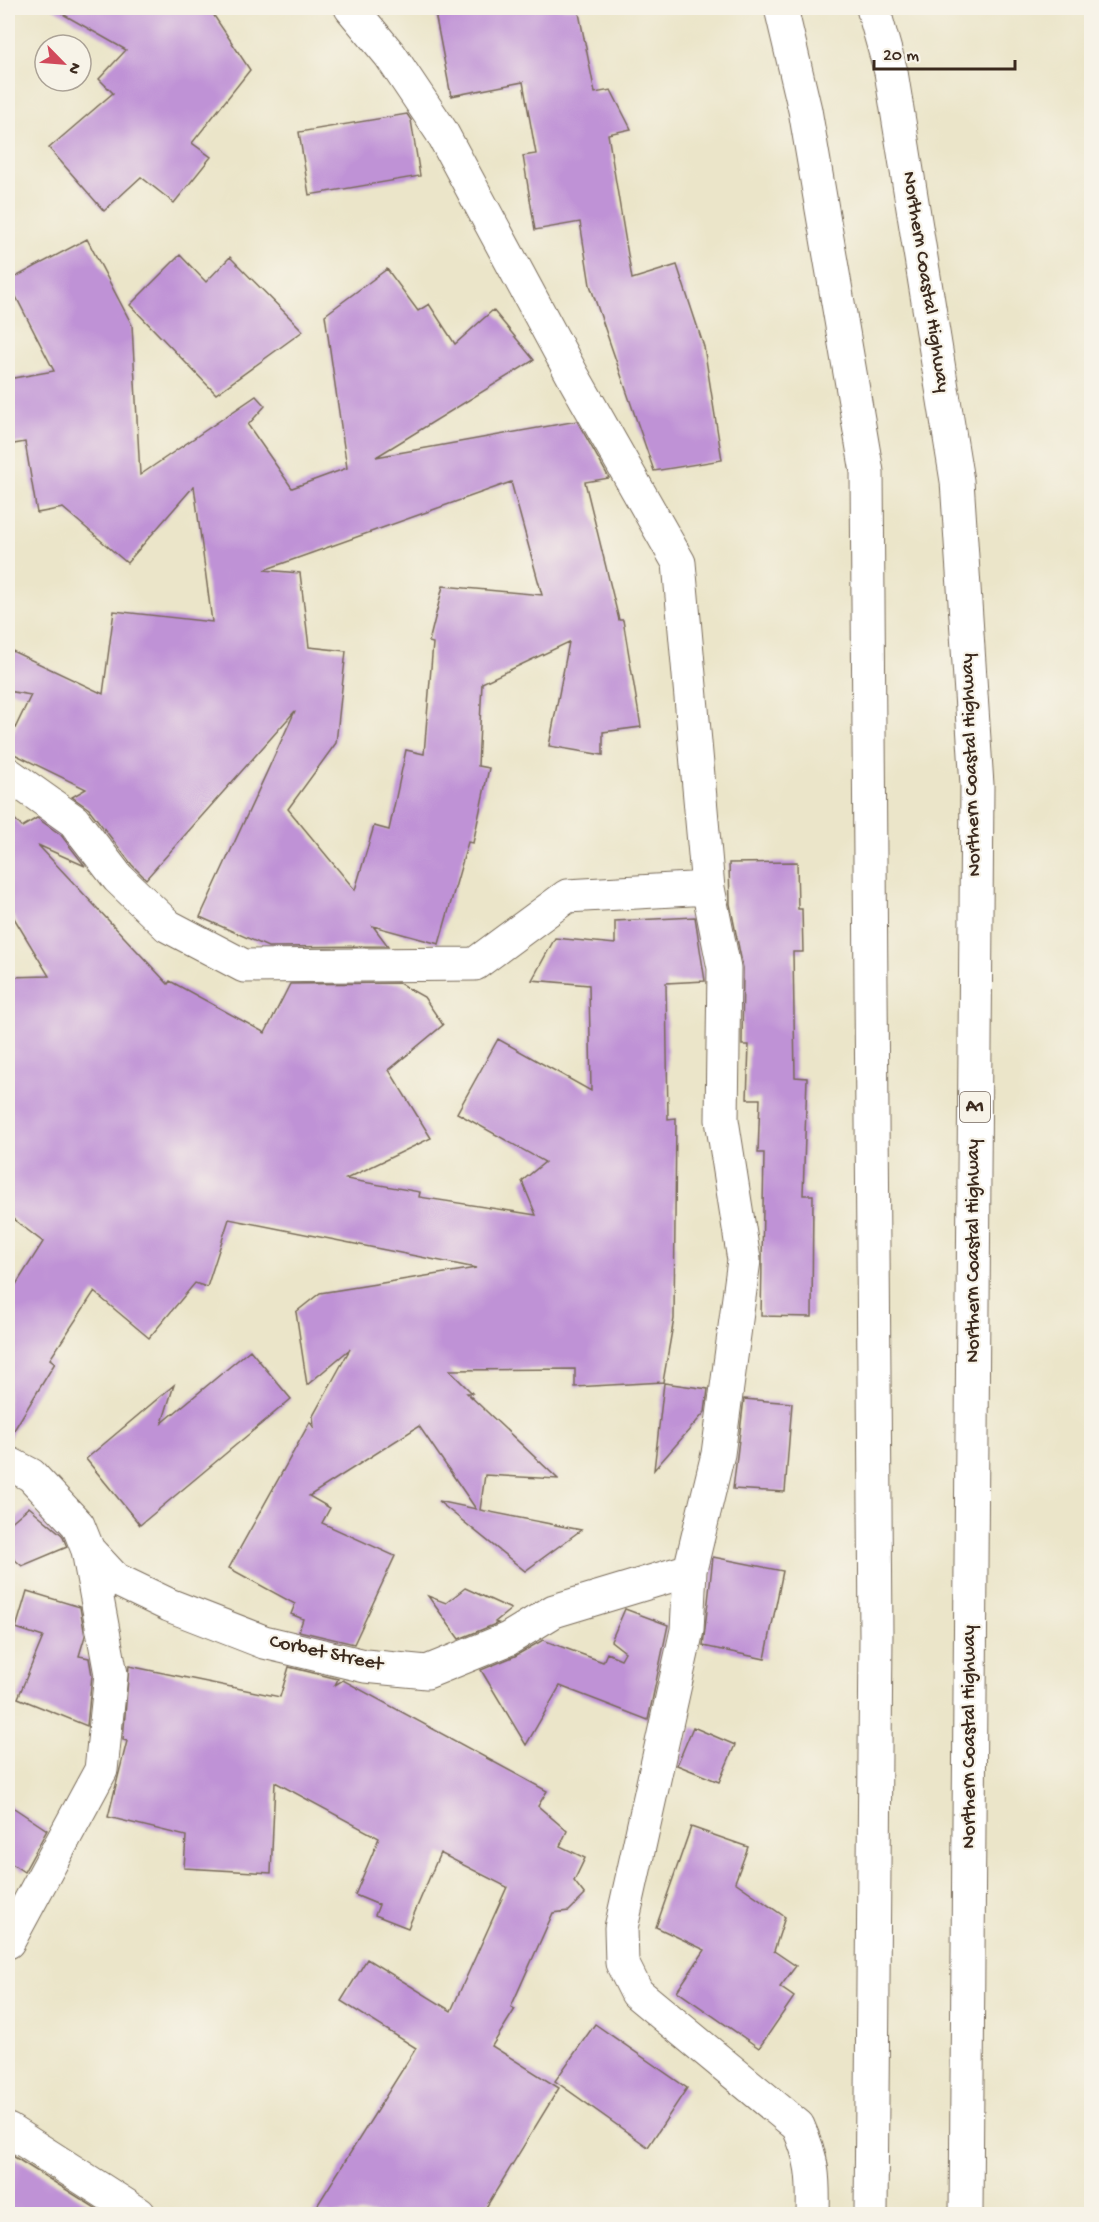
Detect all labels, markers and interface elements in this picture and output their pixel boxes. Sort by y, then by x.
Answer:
north arrow [33,33,93,93]
scale bar [874,33,1015,71]
text: 20 m [883,46,919,67]
text: N [62,59,84,77]
street label: Northern Coastal Highway [896,170,954,394]
street label: Northern Coastal Highway [957,653,987,877]
road number: A1 [960,1092,990,1122]
street label: Northern Coastal Highway [963,1139,986,1363]
street label: Northern Coastal Highway [959,1625,982,1849]
street label: Corbet Street [267,1631,387,1678]

